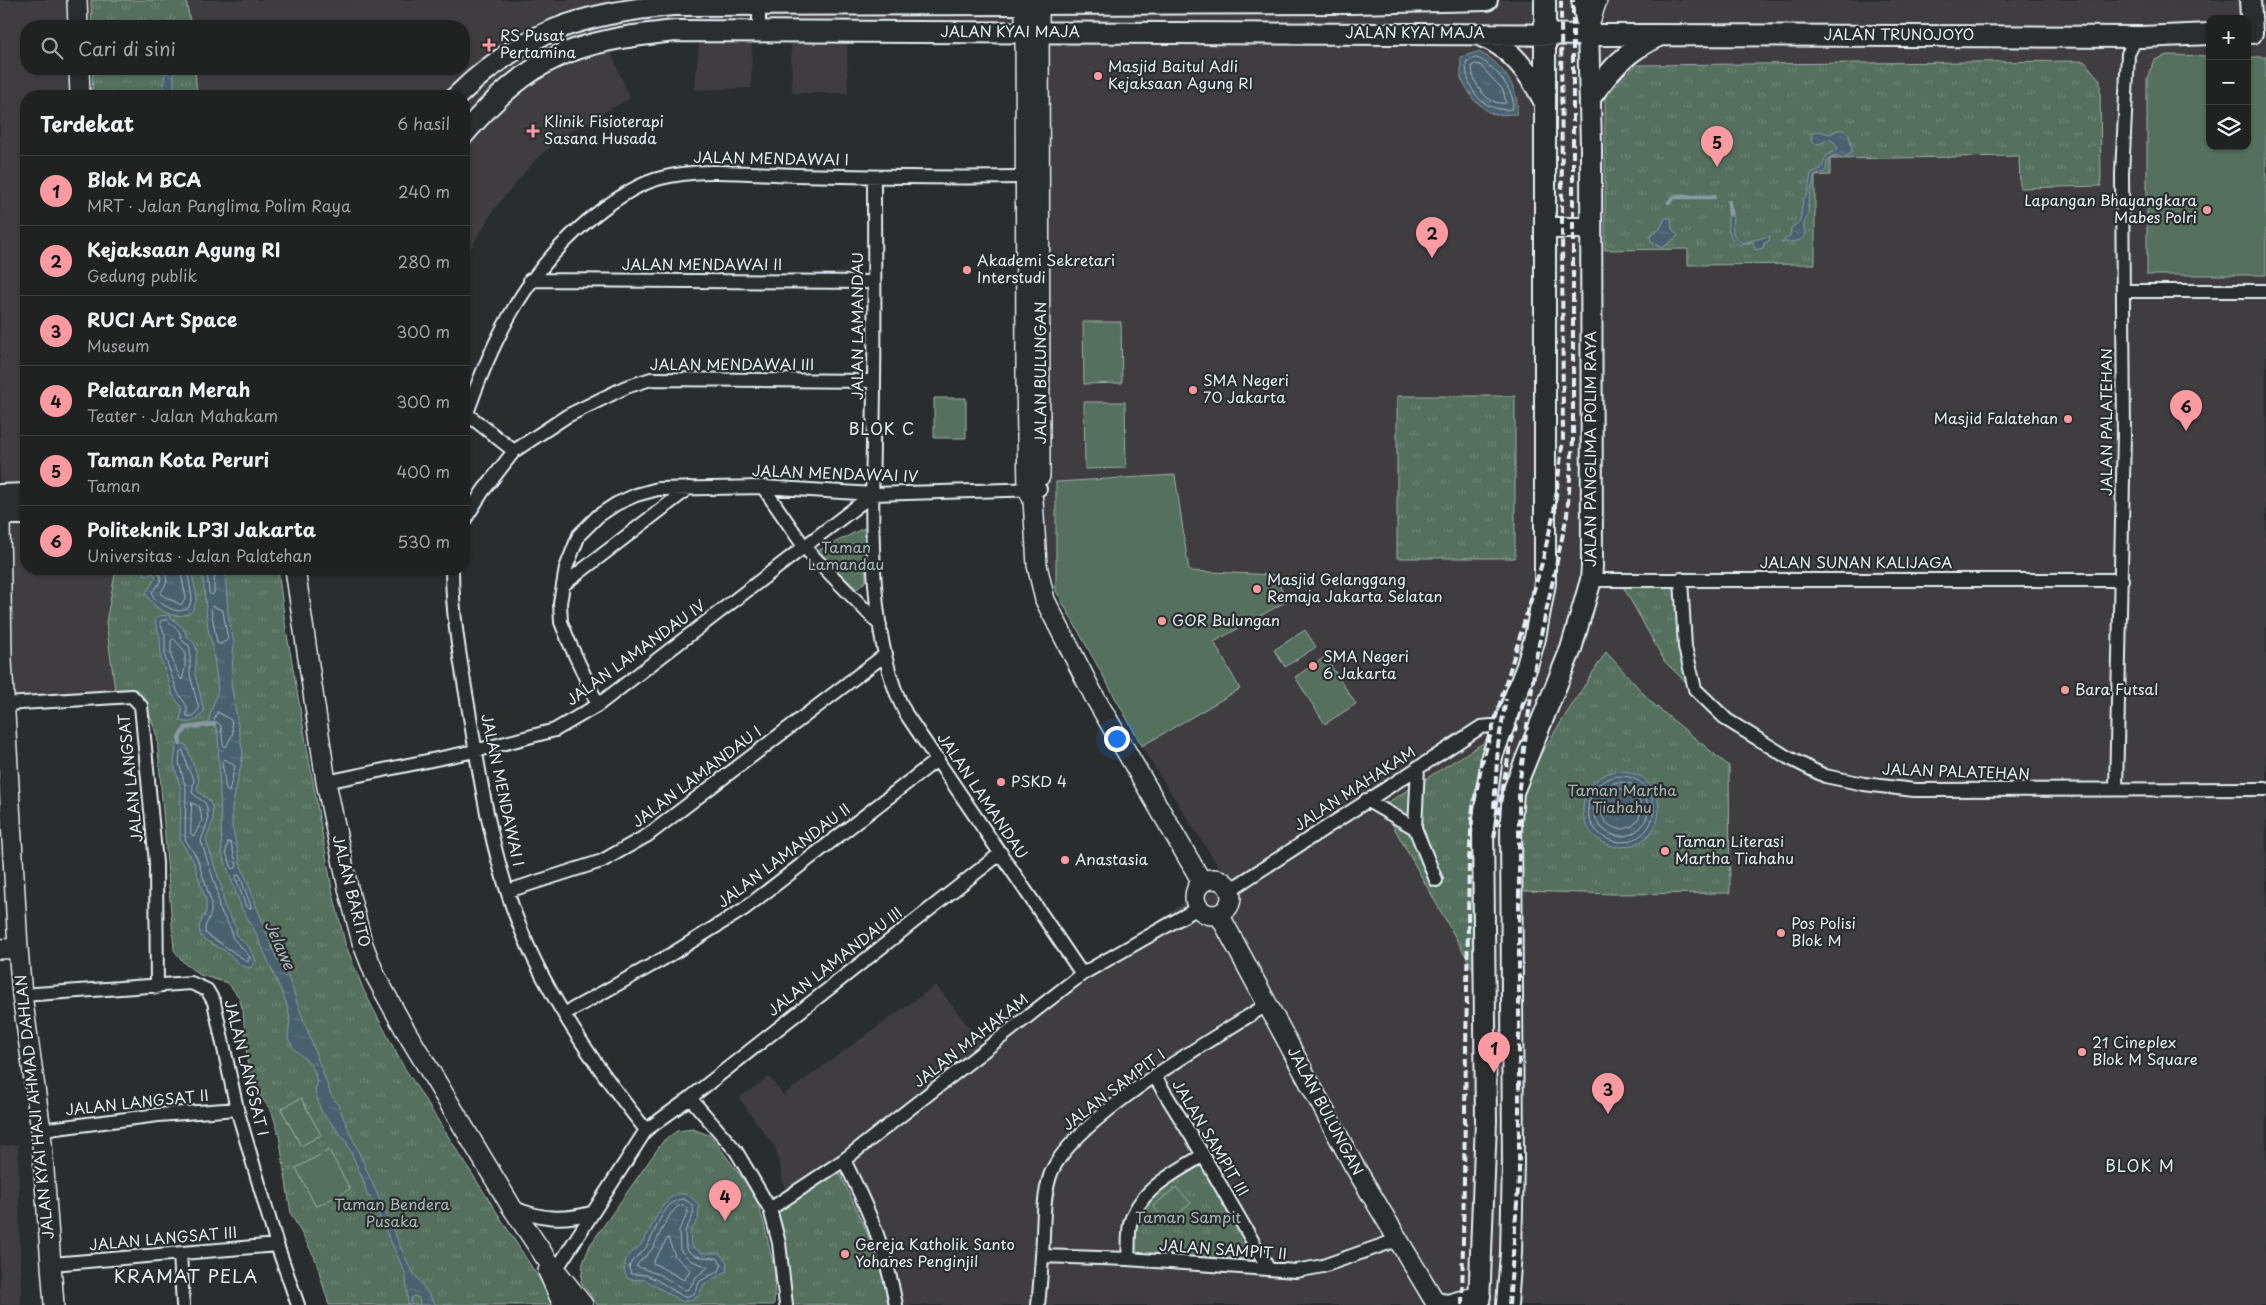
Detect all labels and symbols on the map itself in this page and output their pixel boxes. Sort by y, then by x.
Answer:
street label: JALAN KYAI MAJA [940,19,1080,42]
street label: JALAN KYAI MAJA [1345,20,1485,43]
street label: JALAN TRUNOJOYO [1824,22,1974,45]
place label: RS Pusat Pertamina [500,23,576,63]
marker: RS Pusat Pertamina [482,38,496,52]
place label: Masjid Baitul Adli Kejaksaan Agung RI [1108,54,1253,94]
marker: Masjid Baitul Adli Kejaksaan Agung RI [1092,70,1104,82]
place label: Klinik Fisioterapi Sasana Husada [544,109,664,149]
marker: Klinik Fisioterapi Sasana Husada [526,124,540,138]
pin: 5 [1701,126,1733,167]
street label: JALAN MENDAWAI I [693,145,849,170]
place label: Lapangan Bhayangkara Mabes Polri [2024,188,2198,228]
marker: Lapangan Bhayangkara Mabes Polri [2201,204,2213,216]
pin: 2 [1416,217,1448,258]
place label: Akademi Sekretari Interstudi [977,248,1115,288]
street label: JALAN MENDAWAI II [622,252,782,275]
street label: JALAN LAMANDAU [845,252,868,400]
marker: Akademi Sekretari Interstudi [961,264,973,276]
street label: JALAN BULUNGAN [1028,302,1051,444]
street label: JALAN PANGLIMA POLIM RAYA [1578,331,1601,567]
street label: JALAN PALATEHAN [2094,348,2117,496]
street label: JALAN MENDAWAI III [650,352,814,375]
place label: SMA Negeri 70 Jakarta [1203,368,1289,408]
marker: SMA Negeri 70 Jakarta [1187,384,1199,396]
pin: 6 [2170,390,2202,431]
place label: Masjid Falatehan [1934,406,2058,429]
marker: Masjid Falatehan [2062,413,2074,425]
district label: BLOK C [849,416,915,440]
street label: JALAN MENDAWAI IV [751,458,919,487]
park label: Taman Lamandau [808,535,884,575]
street label: JALAN SUNAN KALIJAGA [1760,550,1952,573]
place label: Masjid Gelanggang Remaja Jakarta Selatan [1267,567,1443,607]
marker: Masjid Gelanggang Remaja Jakarta Selatan [1251,583,1263,595]
street label: JALAN LAMANDAU IV [561,593,710,710]
place label: GOR Bulungan [1172,608,1280,631]
marker: GOR Bulungan [1156,615,1168,627]
place label: SMA Negeri 6 Jakarta [1323,644,1409,684]
marker: SMA Negeri 6 Jakarta [1307,660,1319,672]
place label: Bara Futsal [2075,677,2158,700]
marker: Bara Futsal [2059,684,2071,696]
street label: JALAN MENDAWAI I [476,711,531,868]
street label: JALAN LANGSAT [111,712,148,844]
street label: JALAN LAMANDAU I [626,719,766,832]
your location [1104,726,1130,752]
street label: JALAN LAMANDAU [932,727,1034,863]
street label: JALAN MAHAKAM [1289,740,1420,836]
street label: JALAN PALATEHAN [1882,756,2030,785]
place label: PSKD 4 [1011,769,1067,792]
marker: PSKD 4 [995,776,1007,788]
park label: Taman Martha Tiahahu [1567,778,1677,818]
street label: JALAN LAMANDAU II [712,797,854,913]
place label: Taman Literasi Martha Tiahahu [1675,829,1794,869]
street label: JALAN BARITO [327,832,378,949]
marker: Taman Literasi Martha Tiahahu [1659,845,1671,857]
place label: Anastasia [1075,847,1149,870]
marker: Anastasia [1059,854,1071,866]
street label: JALAN LAMANDAU III [762,901,906,1021]
place label: Pos Polisi Blok M [1791,911,1856,951]
water label: Jelawe [259,916,303,975]
marker: Pos Polisi Blok M [1775,927,1787,939]
street label: JALAN KYAI HAJI AHMAD DAHLAN [8,974,59,1241]
street label: JALAN MAHAKAM [907,987,1033,1092]
street label: JALAN LANGSAT I [219,997,276,1138]
place label: 21 Cineplex Blok M Square [2092,1030,2198,1070]
pin: 1 [1478,1032,1510,1073]
street label: JALAN SAMPIT I [1057,1042,1169,1135]
street label: JALAN BULUNGAN [1283,1042,1370,1179]
marker: 21 Cineplex Blok M Square [2076,1046,2088,1058]
pin: 3 [1592,1073,1624,1114]
street label: JALAN SAMPIT III [1167,1075,1255,1200]
street label: JALAN LANGSAT II [64,1083,210,1120]
district label: BLOK M [2105,1153,2175,1177]
pin: 4 [709,1180,741,1221]
park label: Taman Bendera Pusaka [334,1192,451,1232]
park label: Taman Sampit [1135,1205,1241,1228]
street label: JALAN LANGSAT III [88,1220,238,1255]
place label: Gereja Katholik Santo Yohanes Penginjil [855,1232,1015,1272]
street label: JALAN SAMPIT II [1158,1233,1288,1264]
marker: Gereja Katholik Santo Yohanes Penginjil [839,1248,851,1260]
district label: KRAMAT PELA [114,1262,258,1289]

